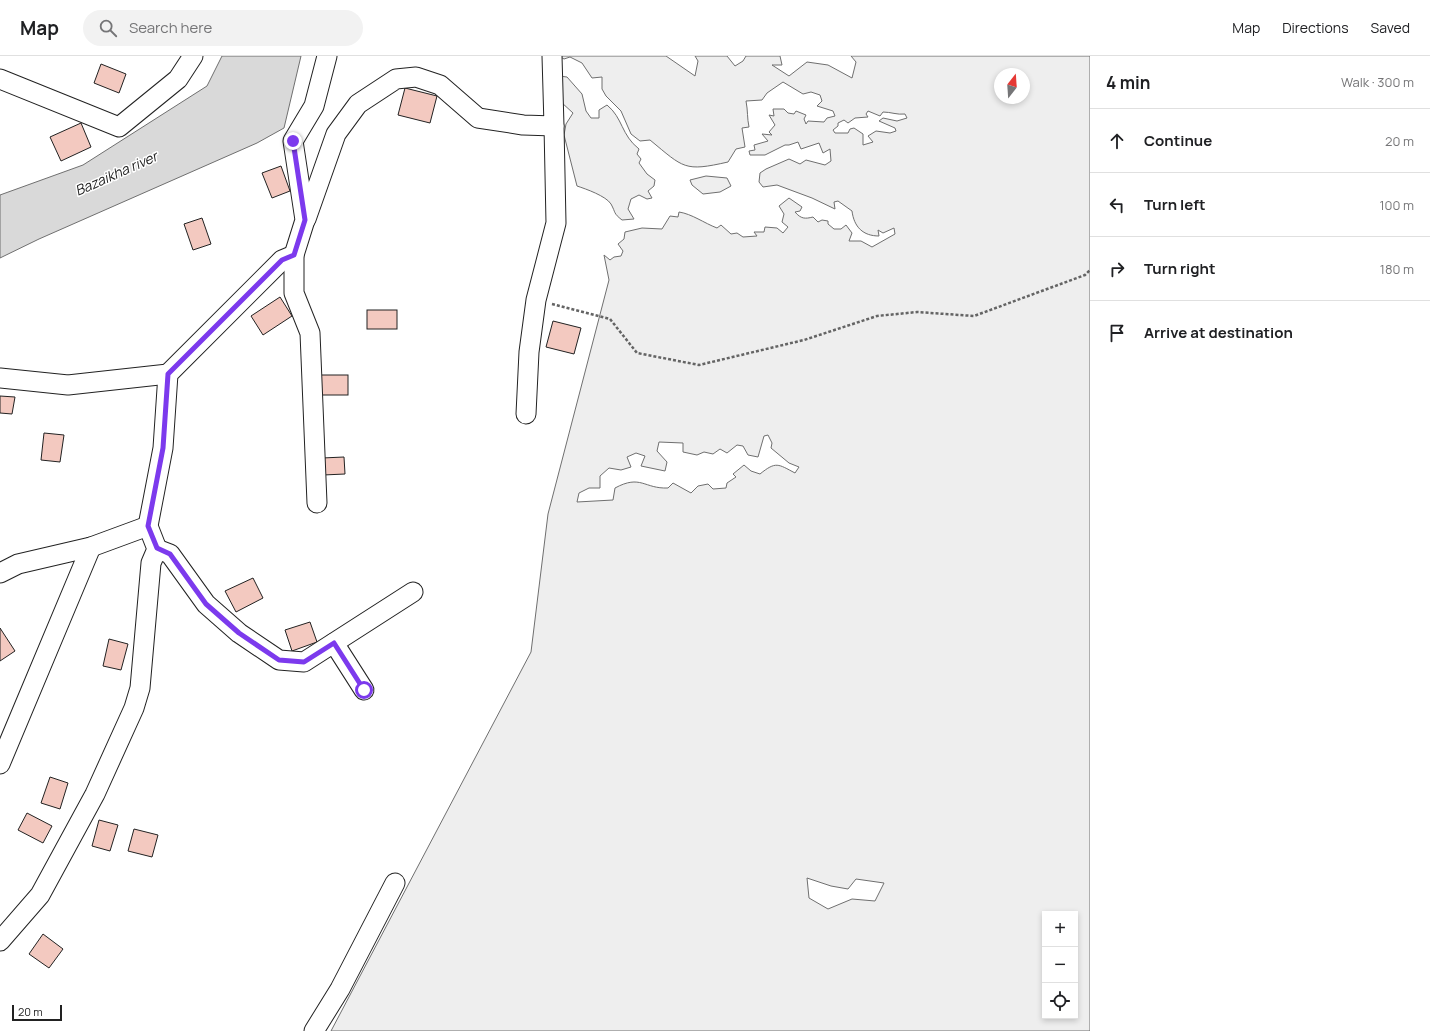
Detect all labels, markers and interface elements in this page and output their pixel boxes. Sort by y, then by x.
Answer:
search box [83,10,363,46]
text: Map [20,15,59,41]
icon: search [97,17,119,39]
text: Search here [129,17,212,38]
text: Map [1232,18,1260,37]
text: Directions [1282,18,1349,37]
text: Saved [1371,18,1410,37]
north arrow [994,68,1030,104]
text: 4 min [1106,71,1150,94]
text: Walk · 300 m [1341,73,1414,91]
icon: ahead [1106,130,1128,152]
text: Continue [1144,130,1212,151]
route end [284,132,302,150]
text: 20 m [1385,132,1414,150]
water label: Bazaikha river [72,146,162,200]
icon: left [1106,194,1128,216]
text: Turn left [1144,194,1206,215]
text: 100 m [1379,196,1414,214]
icon: right [1106,258,1128,280]
text: Turn right [1144,258,1215,279]
text: 180 m [1380,260,1414,278]
icon: arrive [1106,322,1128,344]
text: Arrive at destination [1144,322,1293,343]
route start [355,681,373,699]
map controls [1042,911,1078,1019]
button: + [1042,911,1078,947]
button: − [1042,947,1078,983]
button: locate [1042,983,1078,1019]
scale bar [12,1003,62,1022]
text: 20 m [18,1004,43,1019]

